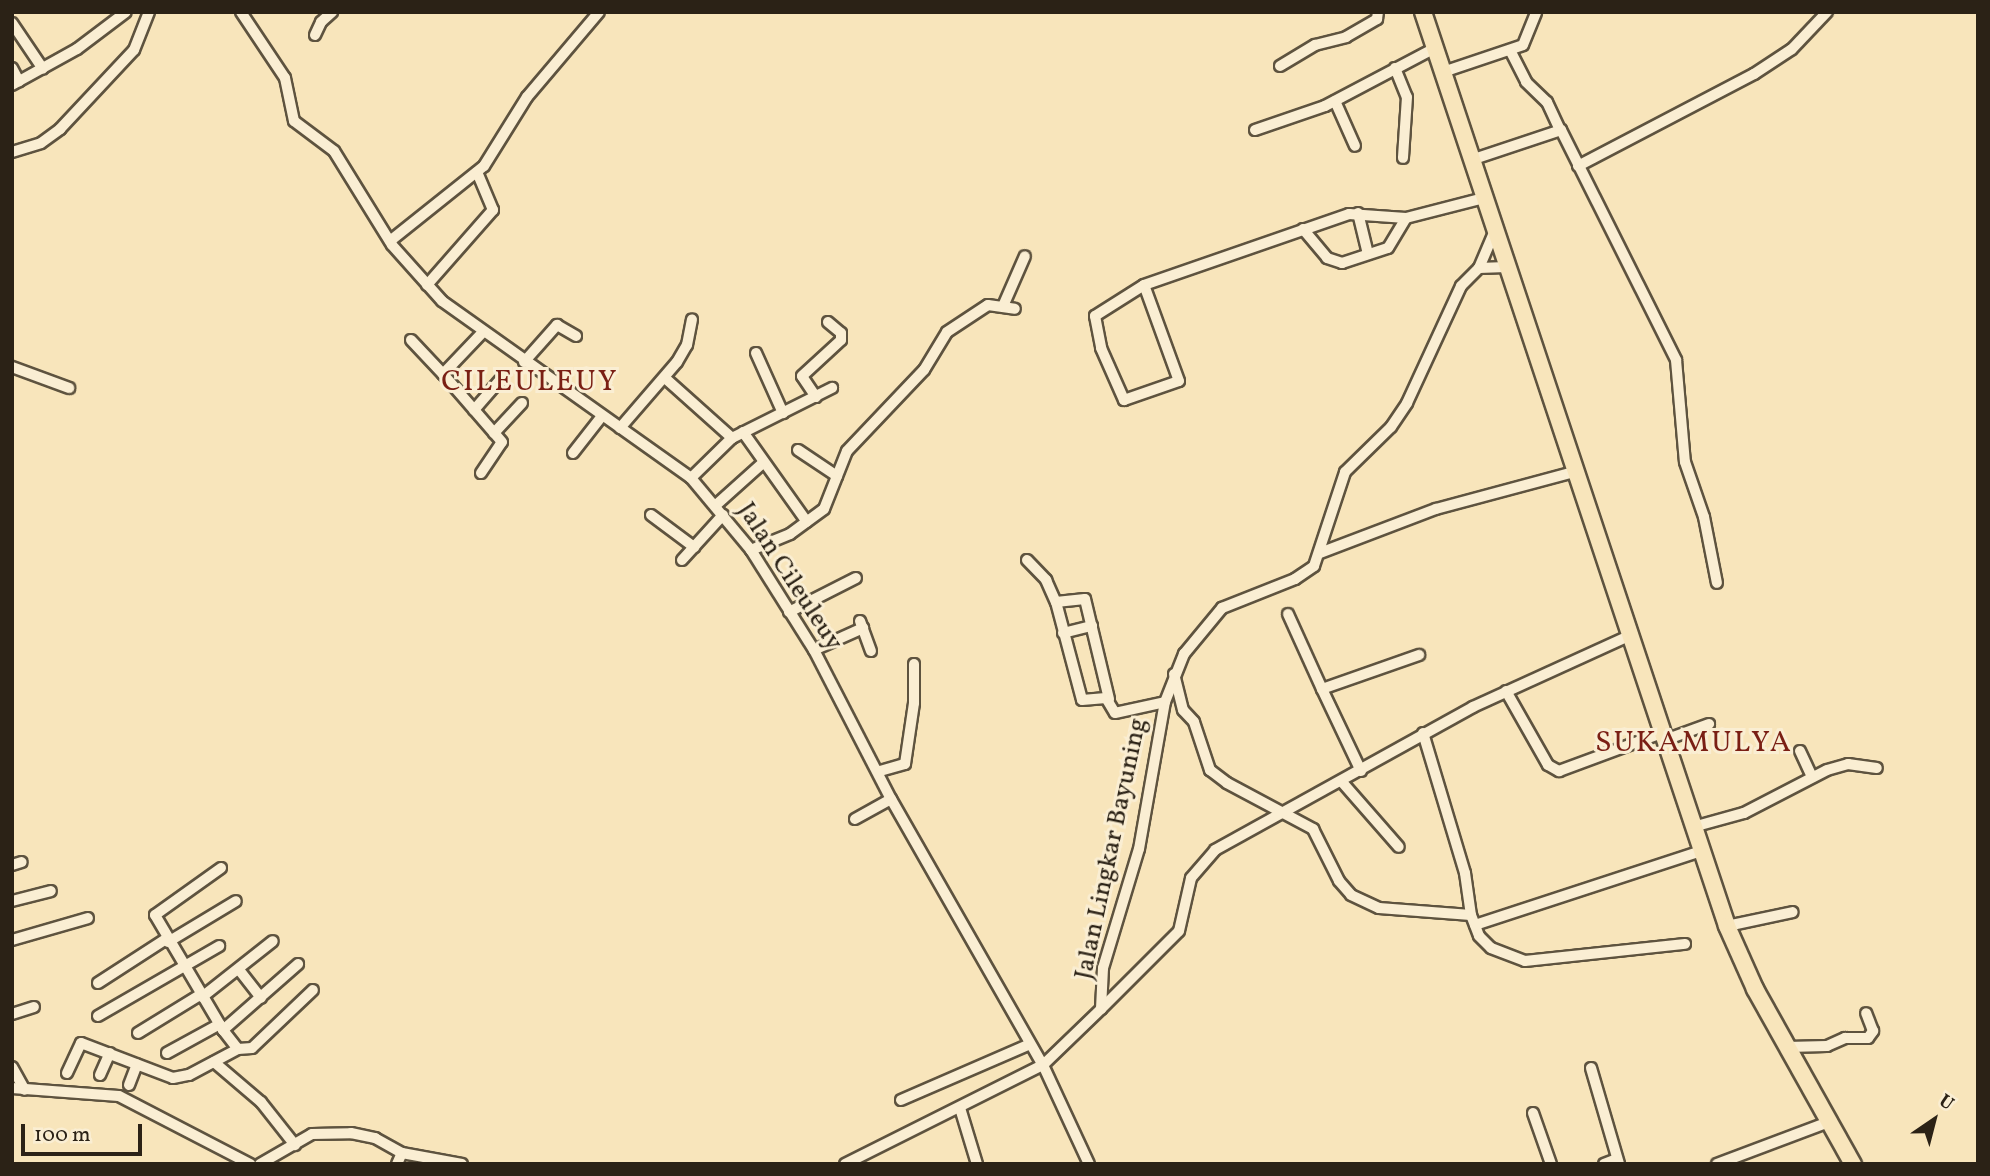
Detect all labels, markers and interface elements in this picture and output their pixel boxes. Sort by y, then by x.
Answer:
district label: CILEULEUY [442,364,618,400]
street label: Jalan Cileuleuy [729,497,849,657]
street label: Jalan Lingkar Bayuning [1069,715,1155,983]
district label: SUKAMULYA [1596,725,1792,761]
north arrow [1899,1085,1969,1155]
text: U [1933,1088,1959,1117]
scale bar [24,1110,145,1154]
text: 100 m [34,1121,91,1150]

